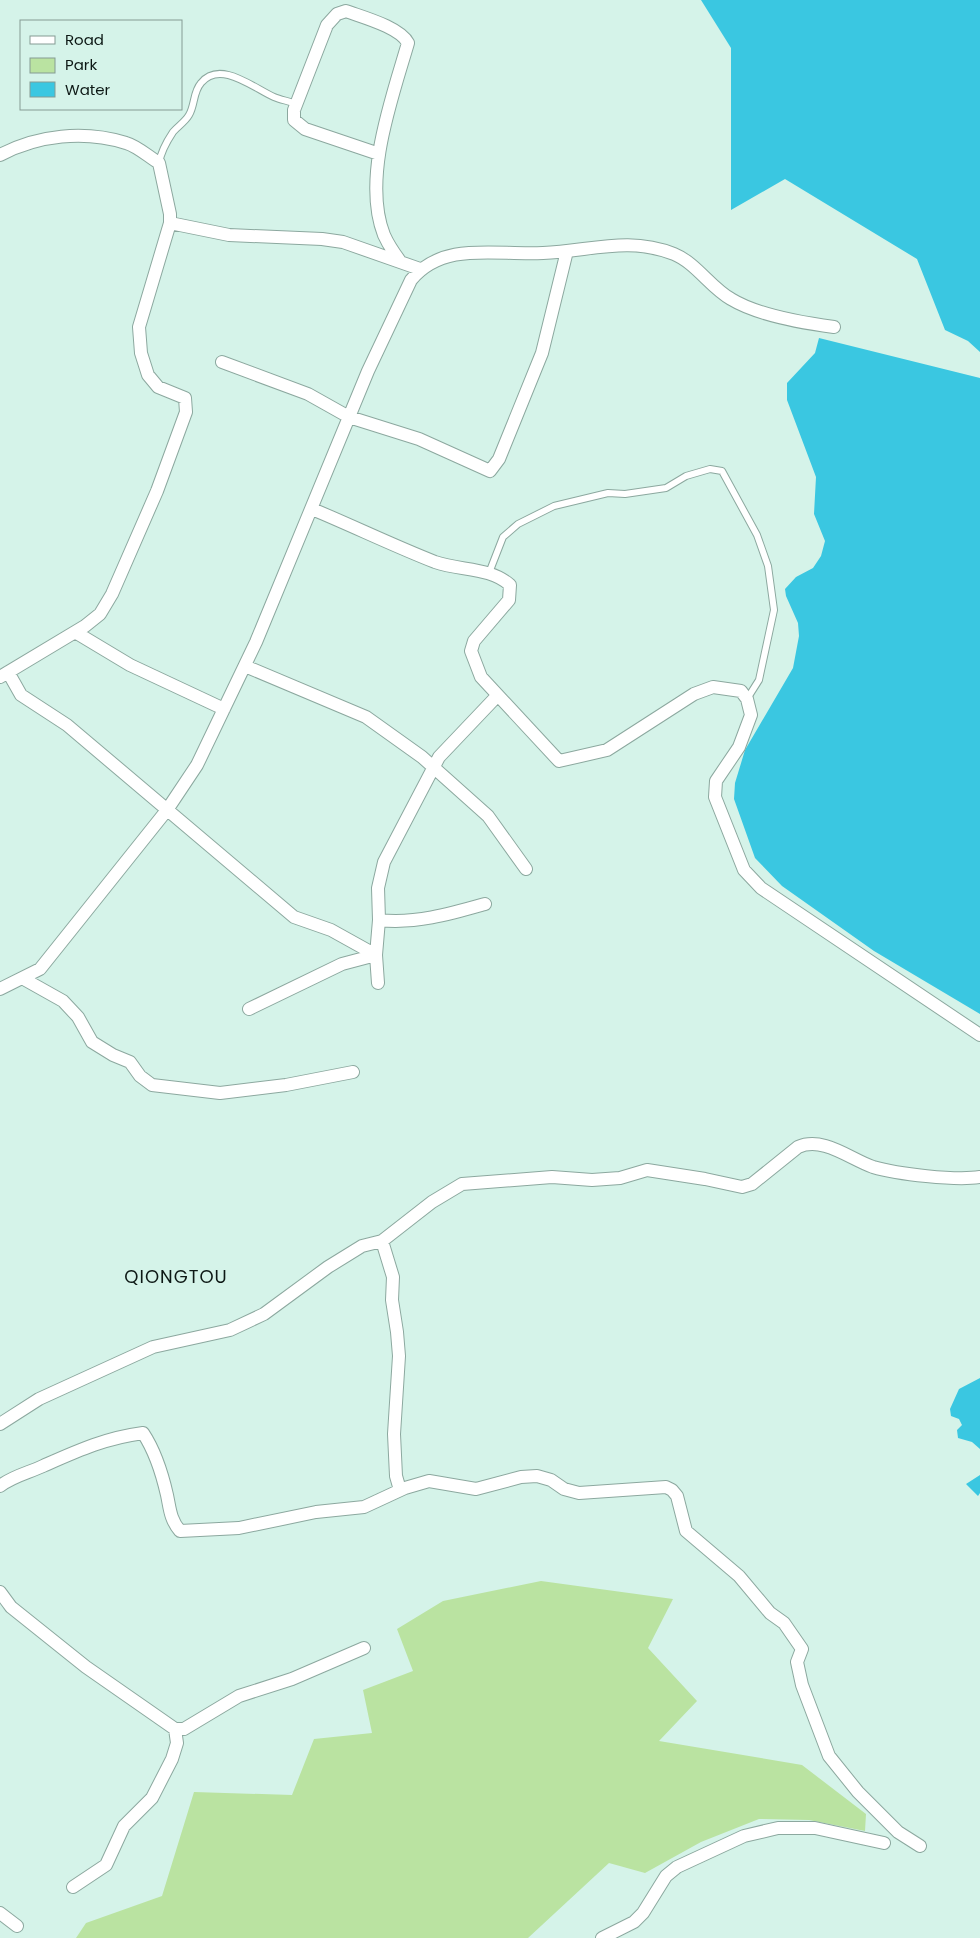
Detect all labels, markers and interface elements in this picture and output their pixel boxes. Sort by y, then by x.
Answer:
legend [20,20,182,110]
text: Road [65,29,104,50]
text: Park [65,54,97,75]
text: Water [65,79,111,100]
district label: QIONGTOU [124,1264,228,1289]

